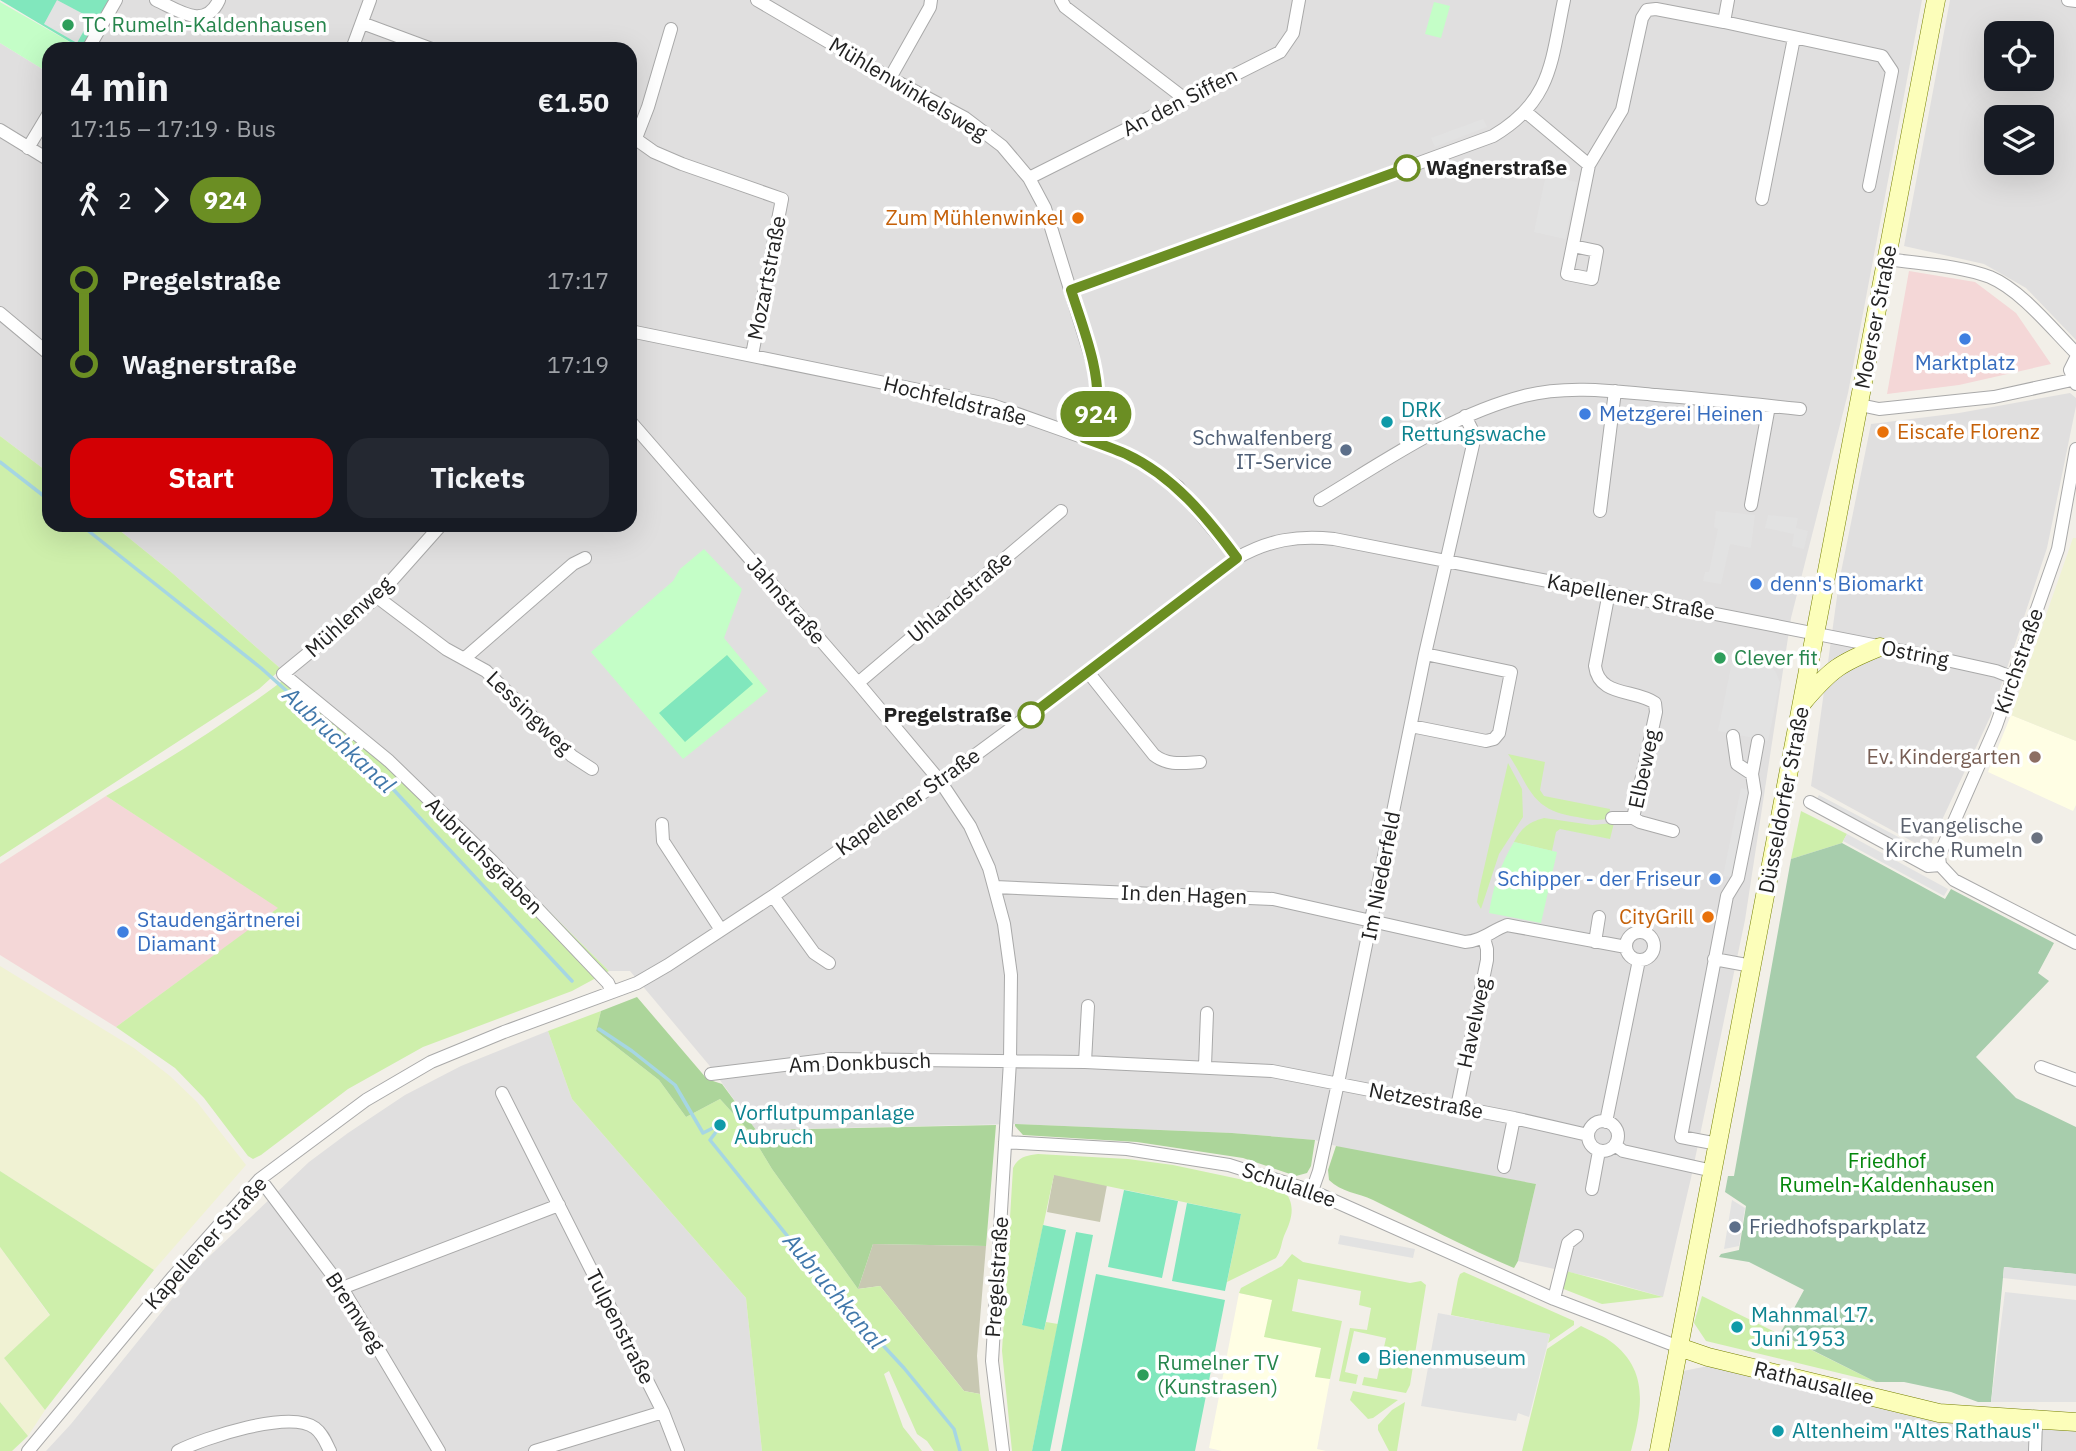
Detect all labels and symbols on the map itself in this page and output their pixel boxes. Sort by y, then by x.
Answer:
place label: TC Rumeln-Kaldenhausen [82,10,327,38]
marker: TC Rumeln-Kaldenhausen [60,17,76,33]
street label: Mühlenwinkelsweg [824,30,993,146]
street label: An den Siffen [1117,60,1242,142]
place label: Wagnerstraße [1426,153,1567,181]
marker: Wagnerstraße [1394,155,1420,181]
place label: Zum Mühlenwinkel [885,203,1064,231]
marker: Zum Mühlenwinkel [1070,210,1086,226]
street label: Mozartstraße [740,213,792,342]
street label: Moerser Straße [1847,243,1903,391]
marker: Marktplatz [1957,331,1973,347]
place label: Marktplatz [1915,348,2015,376]
street label: Hochfeldstraße [881,369,1030,431]
line badge: 924 [1056,391,1136,437]
place label: DRK Rettungswache [1401,395,1546,447]
place label: Metzgerei Heinen [1599,399,1764,427]
marker: Metzgerei Heinen [1577,406,1593,422]
marker: DRK Rettungswache [1379,414,1395,430]
place label: Eiscafe Florenz [1897,417,2040,445]
place label: Schwalfenberg IT-Service [1192,423,1332,475]
marker: Eiscafe Florenz [1875,424,1891,440]
marker: Schwalfenberg IT-Service [1338,442,1354,458]
street label: Uhlandstraße [901,544,1018,648]
street label: Jahnstraße [741,551,832,650]
street label: Kapellener Straße [1545,566,1717,626]
place label: denn's Biomarkt [1770,569,1924,597]
street label: Mühlenweg [299,570,398,663]
marker: denn's Biomarkt [1748,576,1764,592]
street label: Kirchstraße [1987,604,2049,717]
street label: Ostring [1879,633,1951,673]
place label: Clever fit [1734,643,1818,671]
marker: Clever fit [1712,650,1728,666]
street label: Lessingweg [481,664,579,760]
water label: Aubruchkanal [276,679,403,800]
place label: Pregelstraße [884,700,1012,728]
marker: Pregelstraße [1018,702,1044,728]
street label: Düsseldorfer Straße [1751,704,1815,896]
street label: Elbeweg [1621,727,1665,811]
street label: Kapellener Straße [830,741,985,861]
place label: Ev. Kindergarten [1867,742,2021,770]
marker: Ev. Kindergarten [2027,749,2043,765]
street label: Aubruchsgraben [420,790,550,920]
street label: Im Niederfeld [1354,809,1406,943]
place label: Evangelische Kirche Rumeln [1885,811,2023,863]
marker: Evangelische Kirche Rumeln [2029,830,2045,846]
place label: Schipper - der Friseur [1497,864,1701,892]
marker: Schipper - der Friseur [1707,871,1723,887]
street label: In den Hagen [1120,878,1248,910]
place label: CityGrill [1619,902,1694,930]
place label: Staudengärtnerei Diamant [137,905,301,957]
marker: CityGrill [1700,909,1716,925]
marker: Staudengärtnerei Diamant [115,924,131,940]
street label: Havelweg [1450,975,1496,1071]
street label: Am Donkbusch [788,1046,932,1078]
street label: Netzestraße [1367,1075,1486,1125]
place label: Vorflutpumpanlage Aubruch [734,1098,915,1150]
marker: Vorflutpumpanlage Aubruch [712,1117,728,1133]
park label: Friedhof Rumeln-Kaldenhausen [1779,1146,1995,1198]
street label: Schulallee [1238,1155,1340,1213]
street label: Kapellener Straße [138,1170,273,1315]
place label: Friedhofsparkplatz [1749,1212,1926,1240]
street label: Pregelstraße [978,1216,1014,1338]
marker: Friedhofsparkplatz [1727,1219,1743,1235]
water label: Aubruchkanal [777,1225,893,1355]
street label: Tulpenstraße [580,1264,662,1389]
street label: Bremweg [320,1266,392,1357]
place label: Mahnmal 17. Juni 1953 [1751,1300,1874,1352]
marker: Mahnmal 17. Juni 1953 [1729,1319,1745,1335]
place label: Bienenmuseum [1378,1343,1526,1371]
place label: Rumelner TV (Kunstrasen) [1157,1348,1279,1400]
marker: Bienenmuseum [1356,1350,1372,1366]
street label: Rathausallee [1751,1354,1877,1410]
marker: Rumelner TV (Kunstrasen) [1135,1367,1151,1383]
place label: Altenheim "Altes Rathaus" [1792,1416,2040,1444]
marker: Altenheim "Altes Rathaus" [1770,1423,1786,1439]

